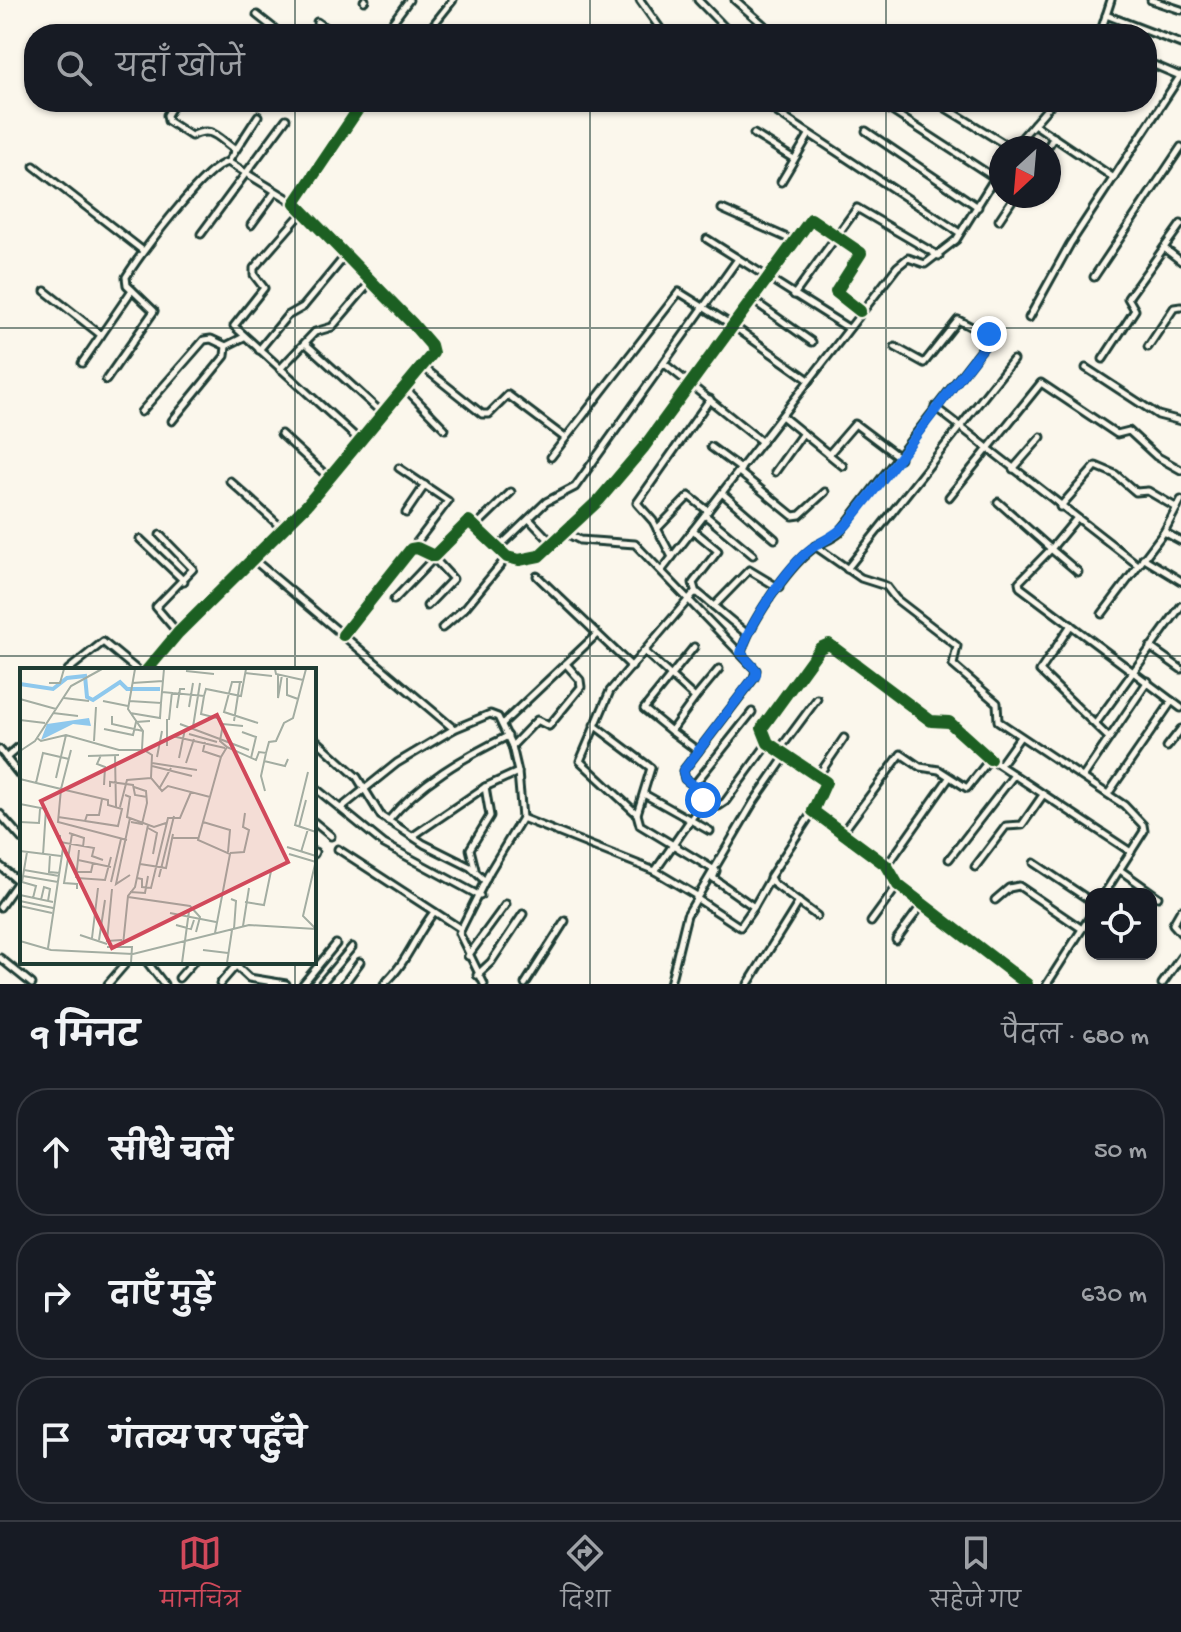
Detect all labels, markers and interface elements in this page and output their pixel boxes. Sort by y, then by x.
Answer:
search box [24,24,1157,112]
icon: search [52,46,96,90]
text: यहाँ खोजें [116,53,244,88]
north arrow [989,136,1061,208]
route end [971,316,1007,352]
inset map [20,668,316,964]
route start [685,782,721,818]
map controls [1085,888,1157,960]
button: locate [1085,888,1157,960]
text: 9 मिनट [32,1019,140,1059]
text: पैदल · 680 m [1002,1023,1149,1054]
icon: ahead [34,1130,78,1174]
text: सीधे चलें [110,1137,232,1172]
text: 50 m [1094,1137,1147,1168]
icon: right [34,1274,78,1318]
text: दाएँ मुड़ें [110,1281,214,1316]
text: 630 m [1081,1281,1147,1312]
icon: arrive [34,1418,78,1462]
text: गंतव्य पर पहुँचे [110,1425,307,1460]
tab: मानचित्र [160,1531,241,1624]
tab: दिशा [560,1531,610,1624]
tab: सहेजे गए [930,1531,1021,1624]

